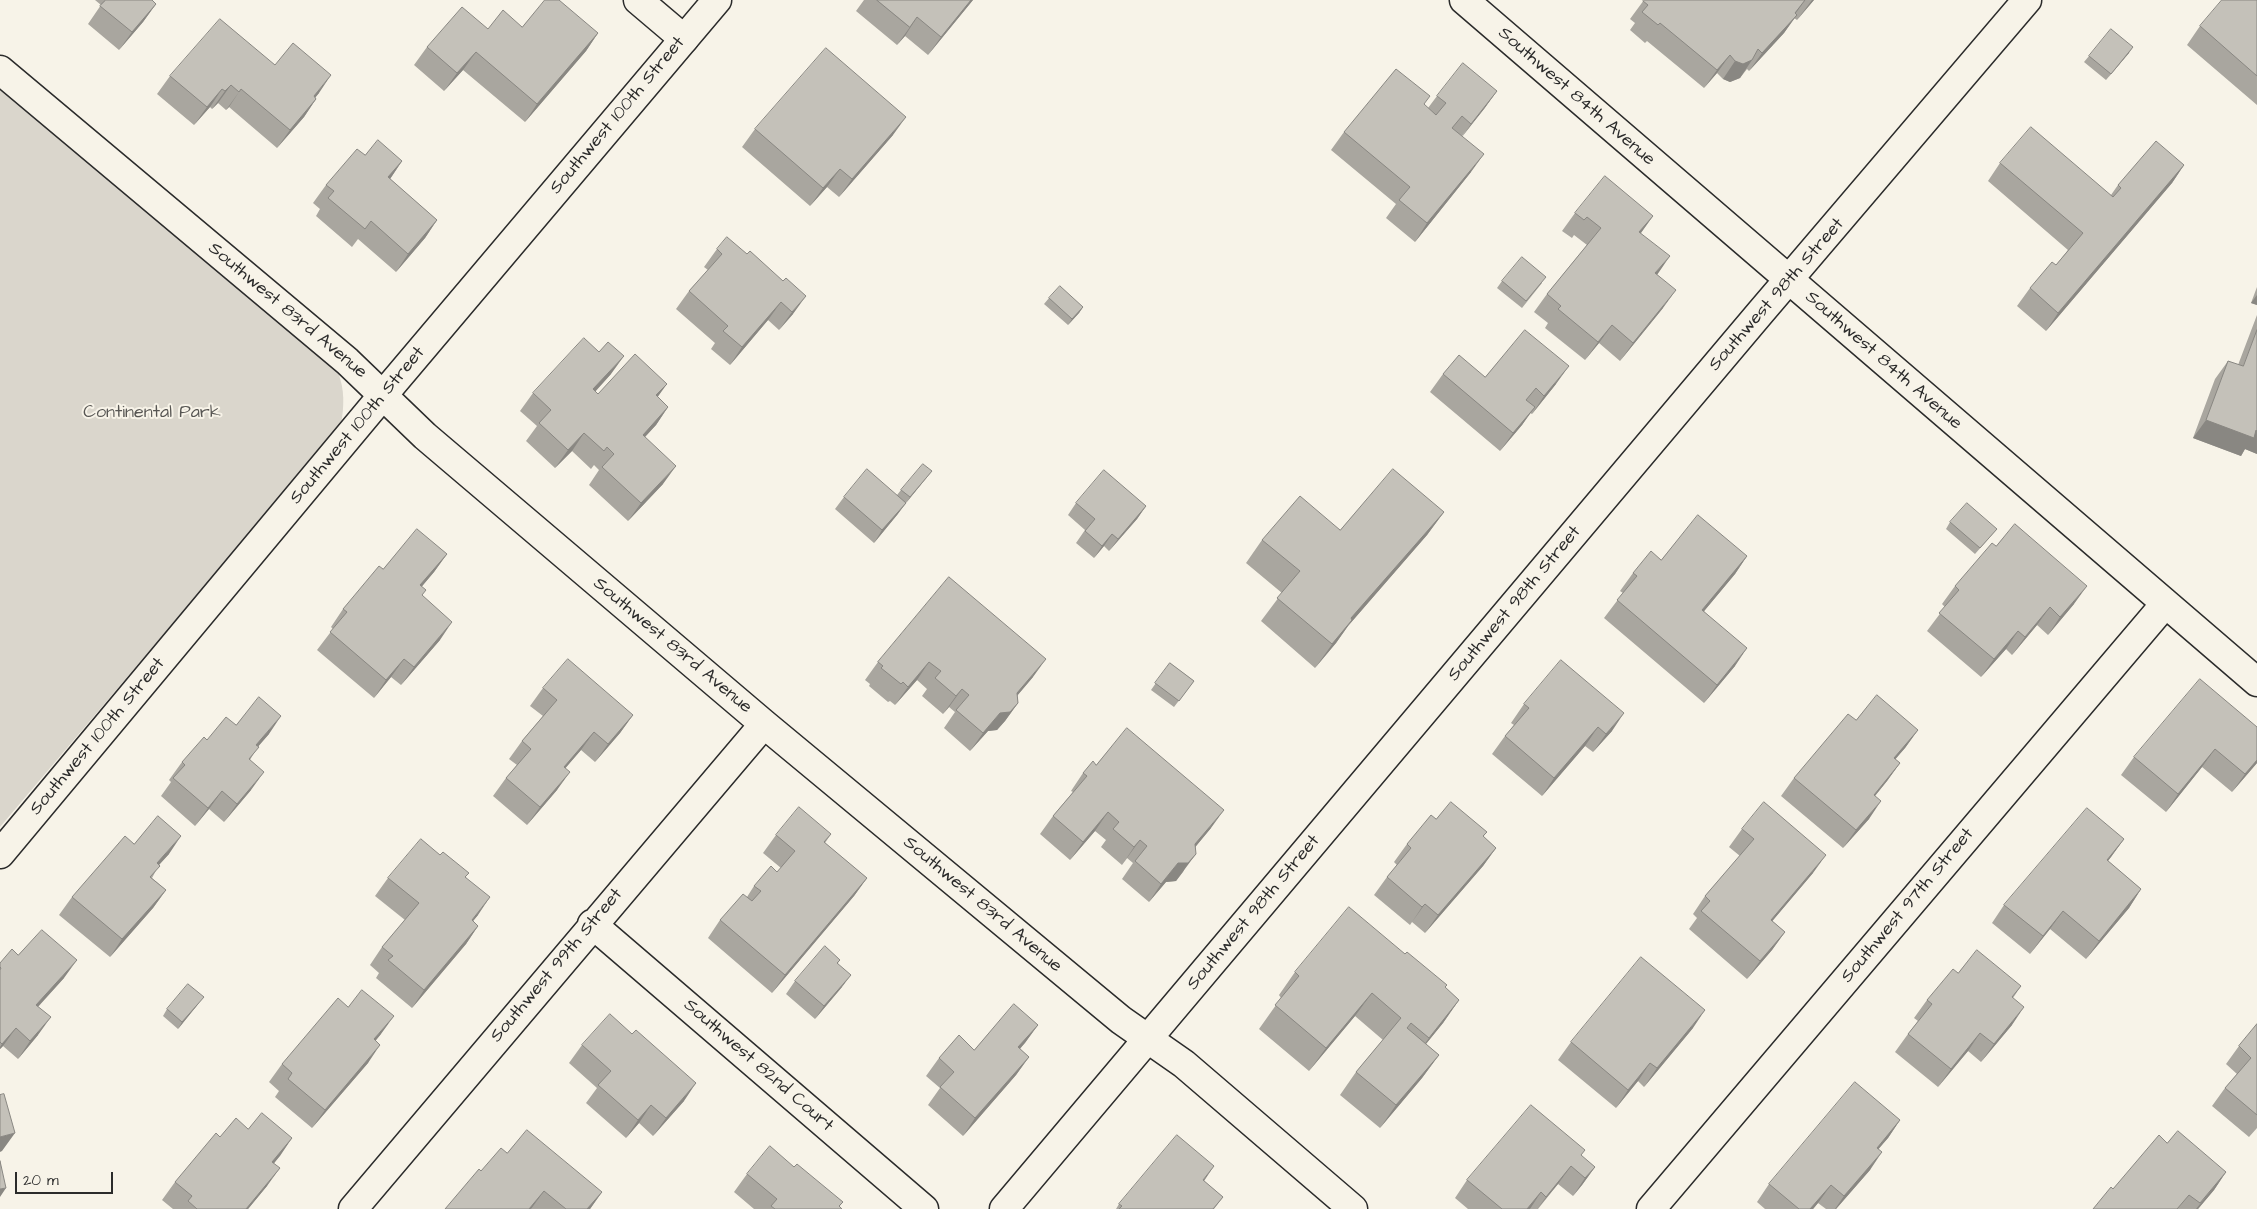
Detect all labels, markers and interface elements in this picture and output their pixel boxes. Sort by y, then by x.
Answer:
street label: Southwest 84th Avenue [1493,23,1659,171]
street label: Southwest 100th Street [546,33,690,199]
street label: Southwest 98th Street [1705,214,1849,376]
street label: Southwest 83rd Avenue [203,238,371,384]
street label: Southwest 84th Avenue [1800,287,1966,435]
street label: Southwest 100th Street [286,343,430,509]
park label: Continental Park [83,402,221,424]
street label: Southwest 98th Street [1444,522,1586,686]
street label: Southwest 83rd Avenue [588,573,756,719]
street label: Southwest 100th Street [26,654,170,820]
street label: Southwest 97th Street [1837,824,1979,988]
street label: Southwest 98th Street [1183,831,1325,995]
street label: Southwest 83rd Avenue [898,832,1066,978]
street label: Southwest 99th Street [486,885,628,1047]
street label: Southwest 82nd Court [679,995,837,1137]
scale bar [18,1162,115,1194]
text: 20 m [23,1170,59,1191]

